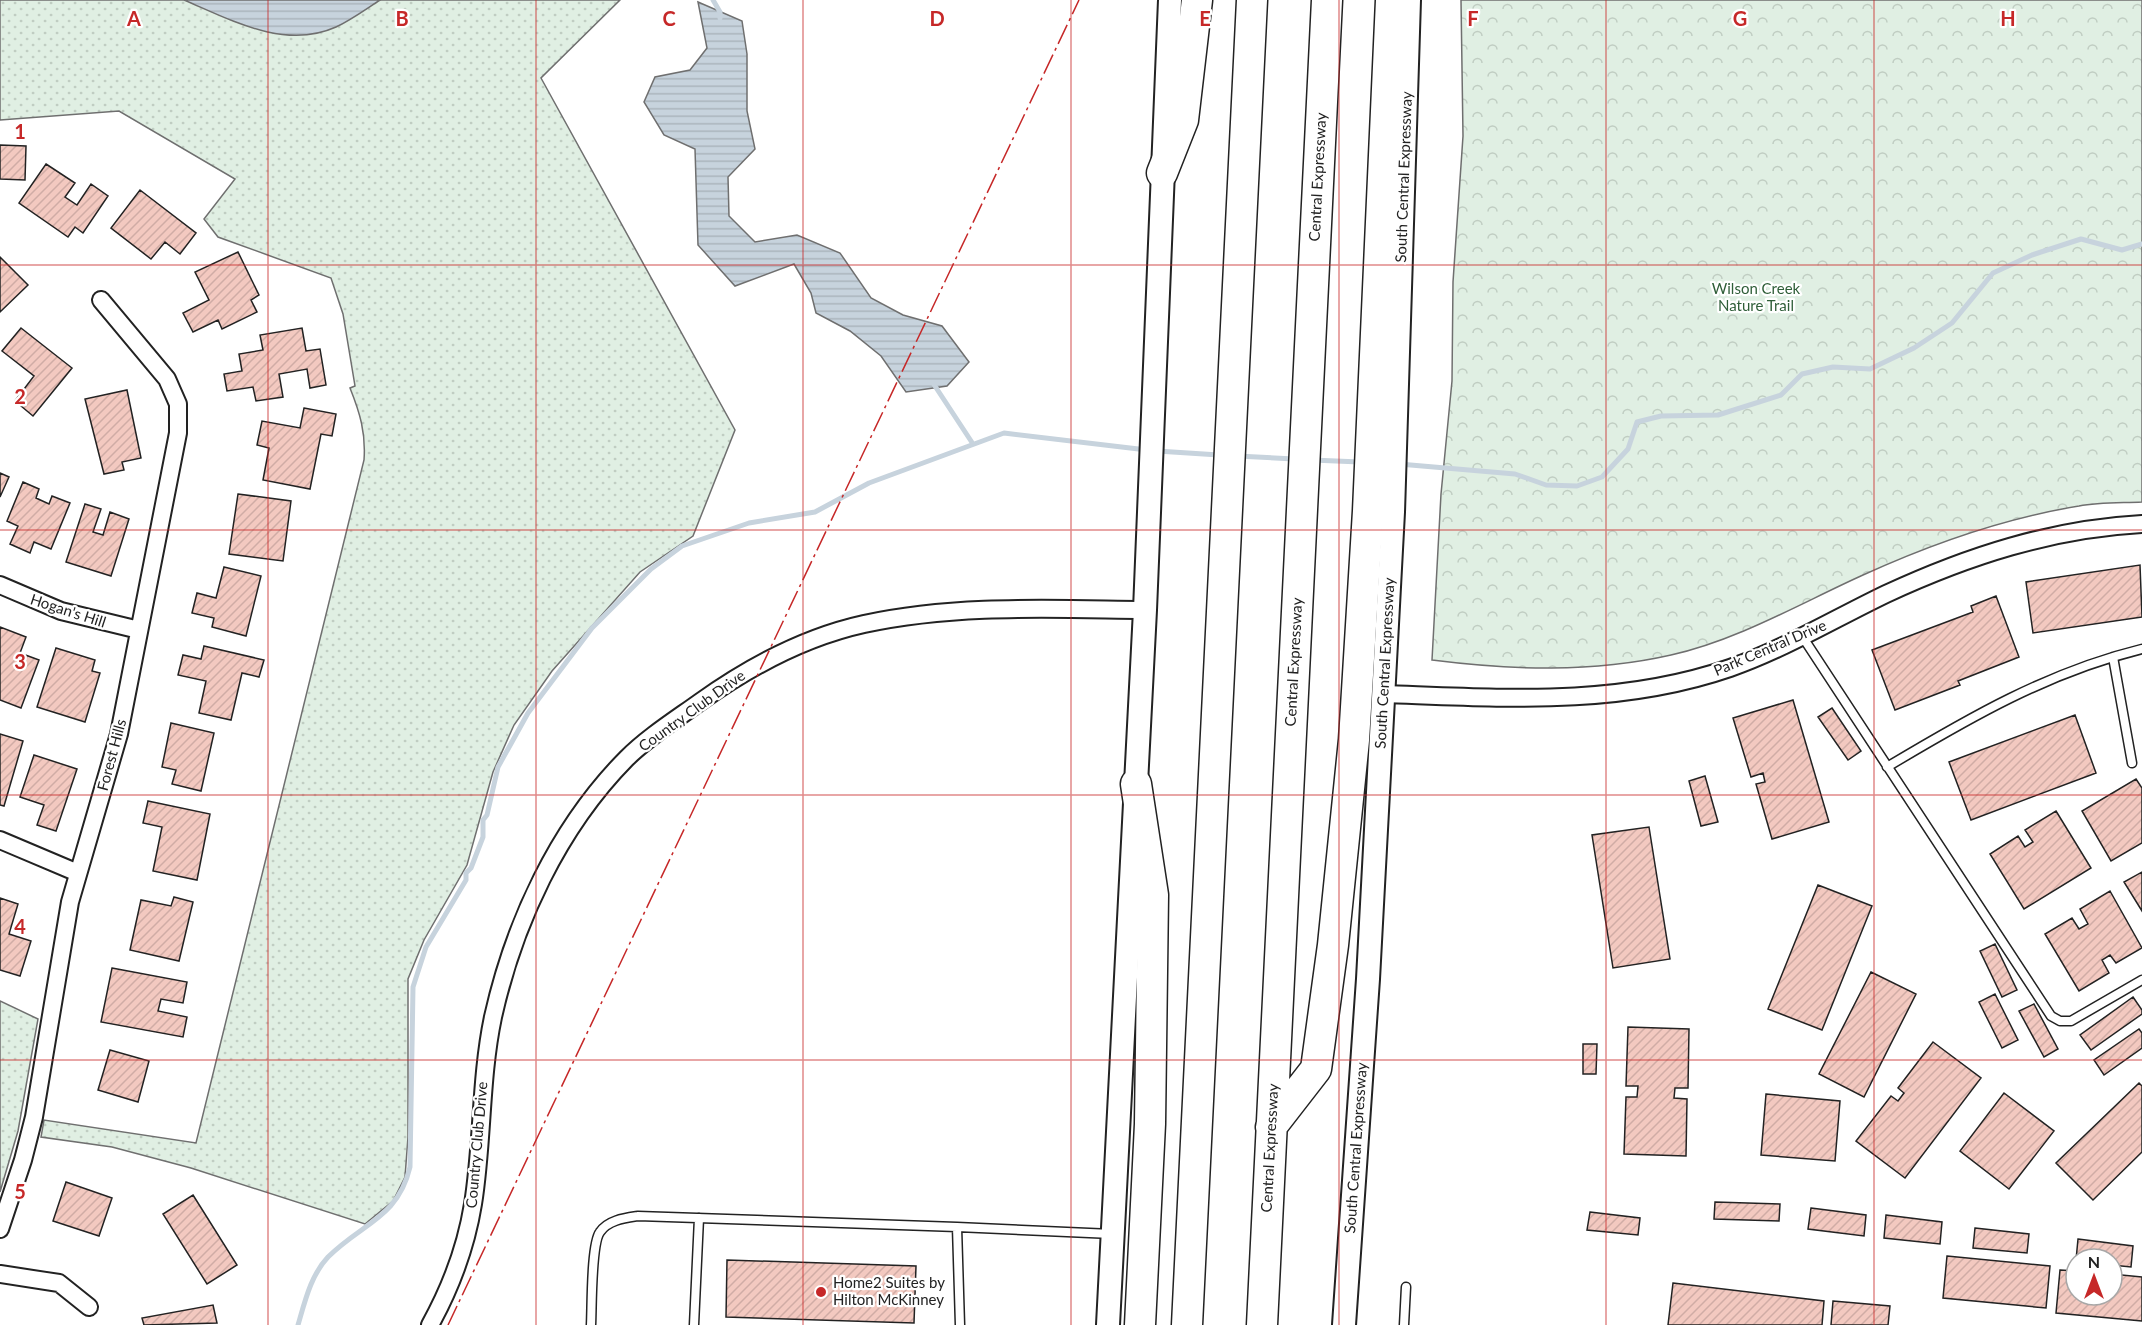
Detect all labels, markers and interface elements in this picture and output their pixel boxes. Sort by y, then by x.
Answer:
text: A [126,6,141,30]
text: B [395,6,409,30]
text: C [662,6,676,30]
text: D [929,6,945,30]
text: E [1199,6,1211,30]
text: F [1467,6,1479,30]
text: G [1733,6,1747,30]
text: H [2000,6,2016,30]
street label: South Central Expressway [1391,91,1415,263]
street label: Central Expressway [1305,112,1329,242]
text: 1 [14,119,26,143]
park label: Wilson Creek Nature Trail [1712,279,1801,314]
text: 2 [14,384,26,408]
street label: South Central Expressway [1371,577,1397,749]
street label: Hogan's Hill [28,589,108,631]
street label: Central Expressway [1281,597,1305,727]
street label: Park Central Drive [1711,615,1829,679]
text: 3 [14,649,26,673]
street label: Country Club Drive [635,666,748,755]
street label: Forest Hills [93,717,129,793]
text: 4 [14,914,26,938]
street label: South Central Expressway [1340,1062,1370,1234]
street label: Country Club Drive [462,1081,491,1209]
street label: Central Expressway [1257,1083,1281,1213]
text: 5 [14,1179,26,1203]
north arrow [2064,1247,2124,1307]
text: N [2088,1252,2100,1271]
place label: Home2 Suites by Hilton McKinney [833,1273,945,1308]
marker: Home2 Suites by Hilton McKinney [814,1285,828,1299]

